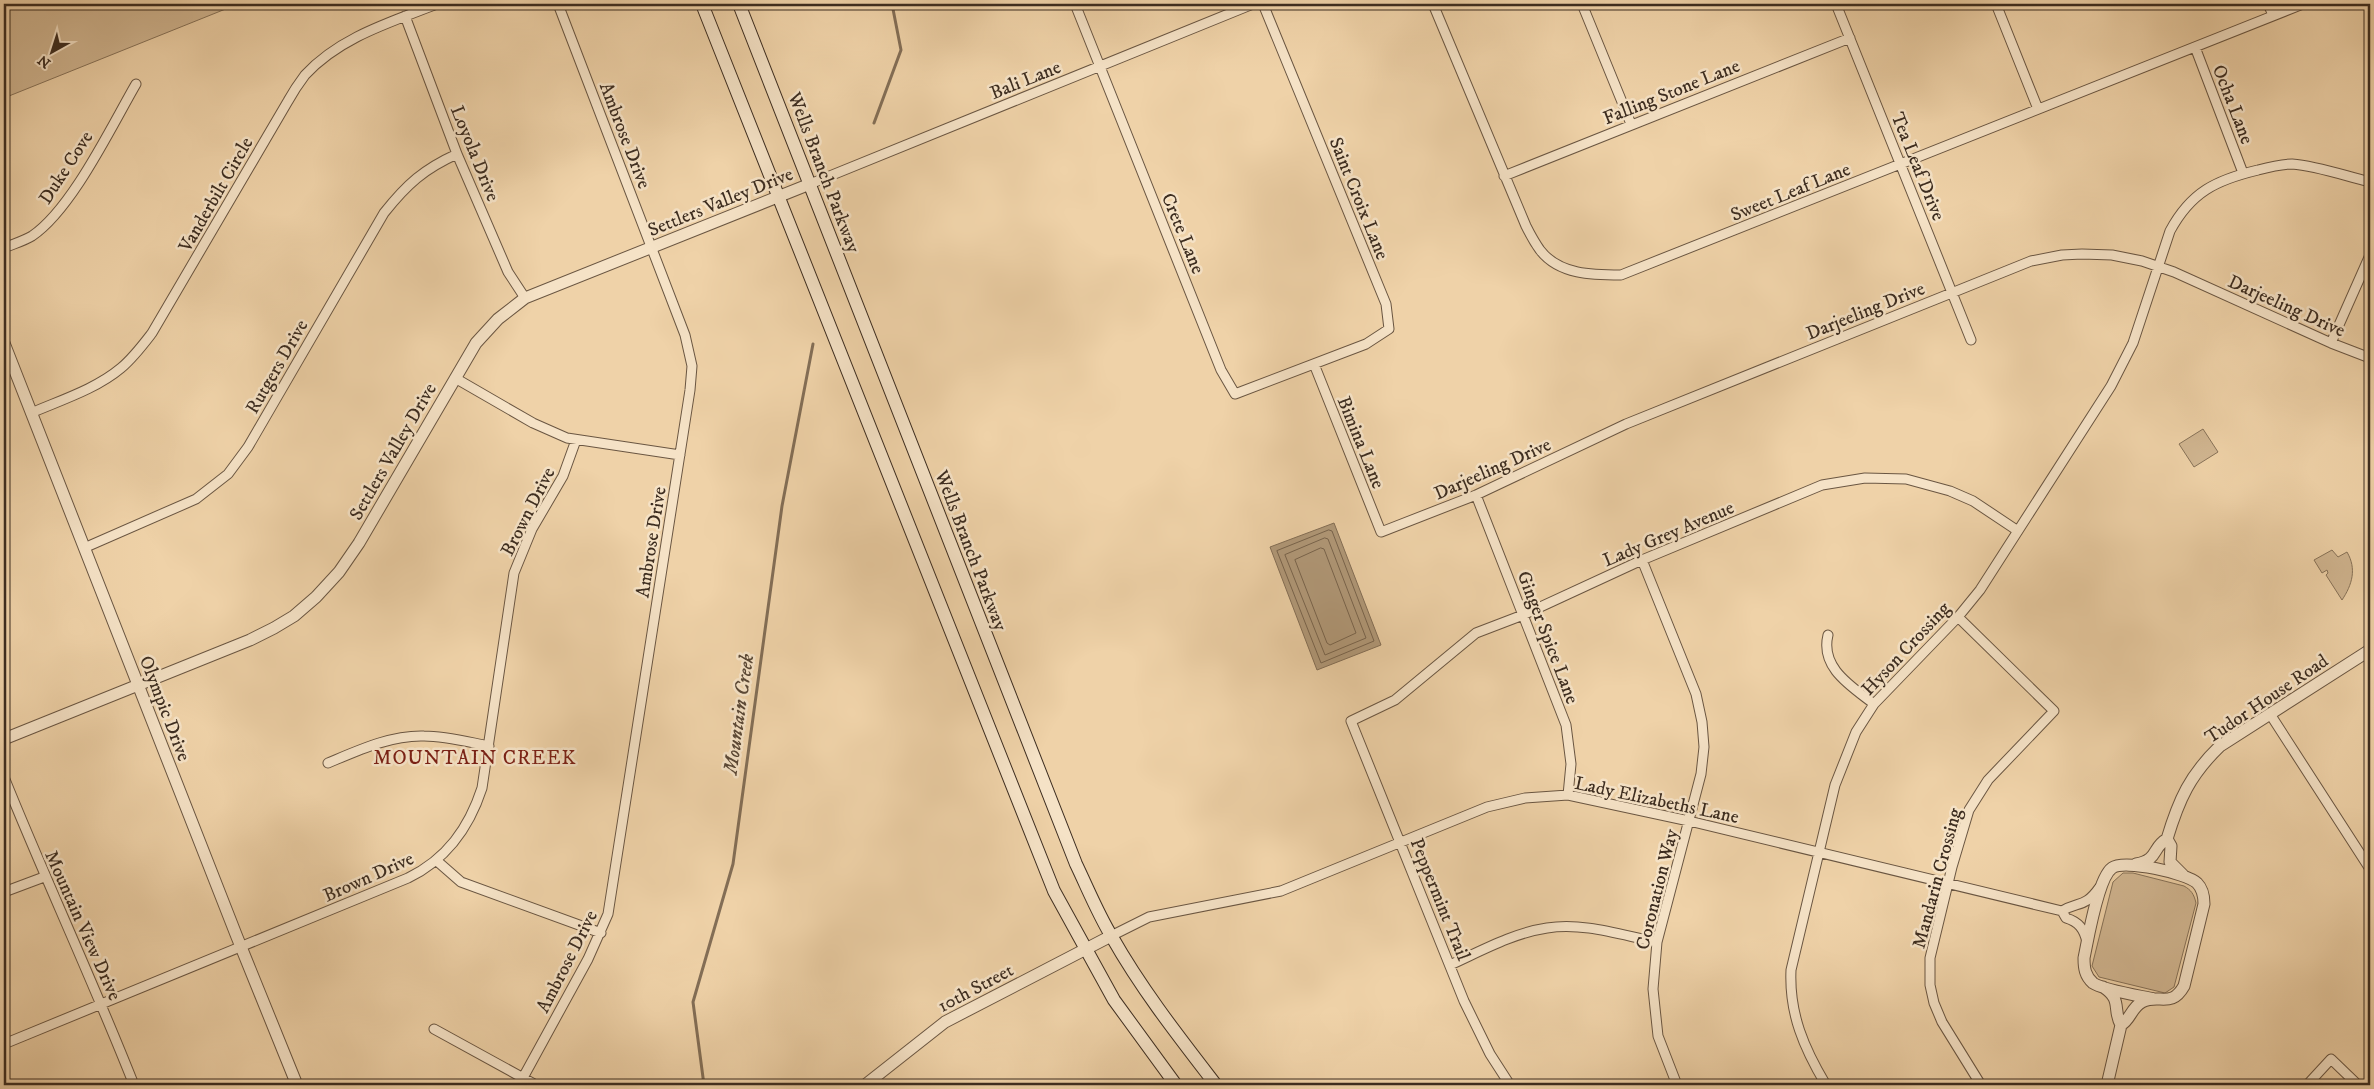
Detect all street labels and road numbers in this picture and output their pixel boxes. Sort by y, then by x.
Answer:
street label: Falling Stone Lane [1600,54,1743,130]
street label: Bali Lane [987,56,1064,105]
street label: Ocha Lane [2207,62,2258,148]
street label: Ambrose Drive [594,79,655,192]
street label: Wells Branch Parkway [782,88,865,257]
street label: Loyola Drive [445,102,504,205]
street label: Tea Leaf Drive [1885,109,1950,224]
street label: Duke Cove [34,127,98,209]
street label: Vanderbilt Circle [174,133,259,257]
street label: Saint Croix Lane [1324,134,1394,263]
street label: Sweet Leaf Lane [1727,158,1854,227]
street label: Settlers Valley Drive [645,163,797,242]
street label: Crete Lane [1156,190,1209,277]
street label: Darjeeling Drive [2224,270,2349,343]
street label: Darjeeling Drive [1803,277,1928,346]
street label: Rutgers Drive [241,316,314,418]
street label: Settlers Valley Drive [345,379,442,524]
street label: Bimina Lane [1332,393,1390,492]
street label: Darjeeling Drive [1430,433,1555,505]
street label: Brown Drive [496,463,561,560]
street label: Wells Branch Parkway [929,466,1012,635]
street label: Ambrose Drive [631,485,672,599]
street label: Lady Grey Avenue [1600,496,1738,572]
street label: Ginger Spice Lane [1512,568,1584,707]
street label: Hyson Crossing [1857,597,1956,701]
street label: Tudor House Road [2201,649,2333,749]
street label: Olympic Drive [134,653,195,765]
street label: Lady Elizabeths Lane [1572,772,1741,829]
street label: Mandarin Crossing [1908,805,1967,951]
street label: Coronation Way [1631,826,1684,952]
street label: Peppermint Trail [1405,835,1475,964]
street label: Mountain View Drive [39,847,126,1004]
street label: Brown Drive [320,847,418,908]
street label: Ambrose Drive [532,906,603,1017]
street label: 10th Street [934,959,1017,1018]

